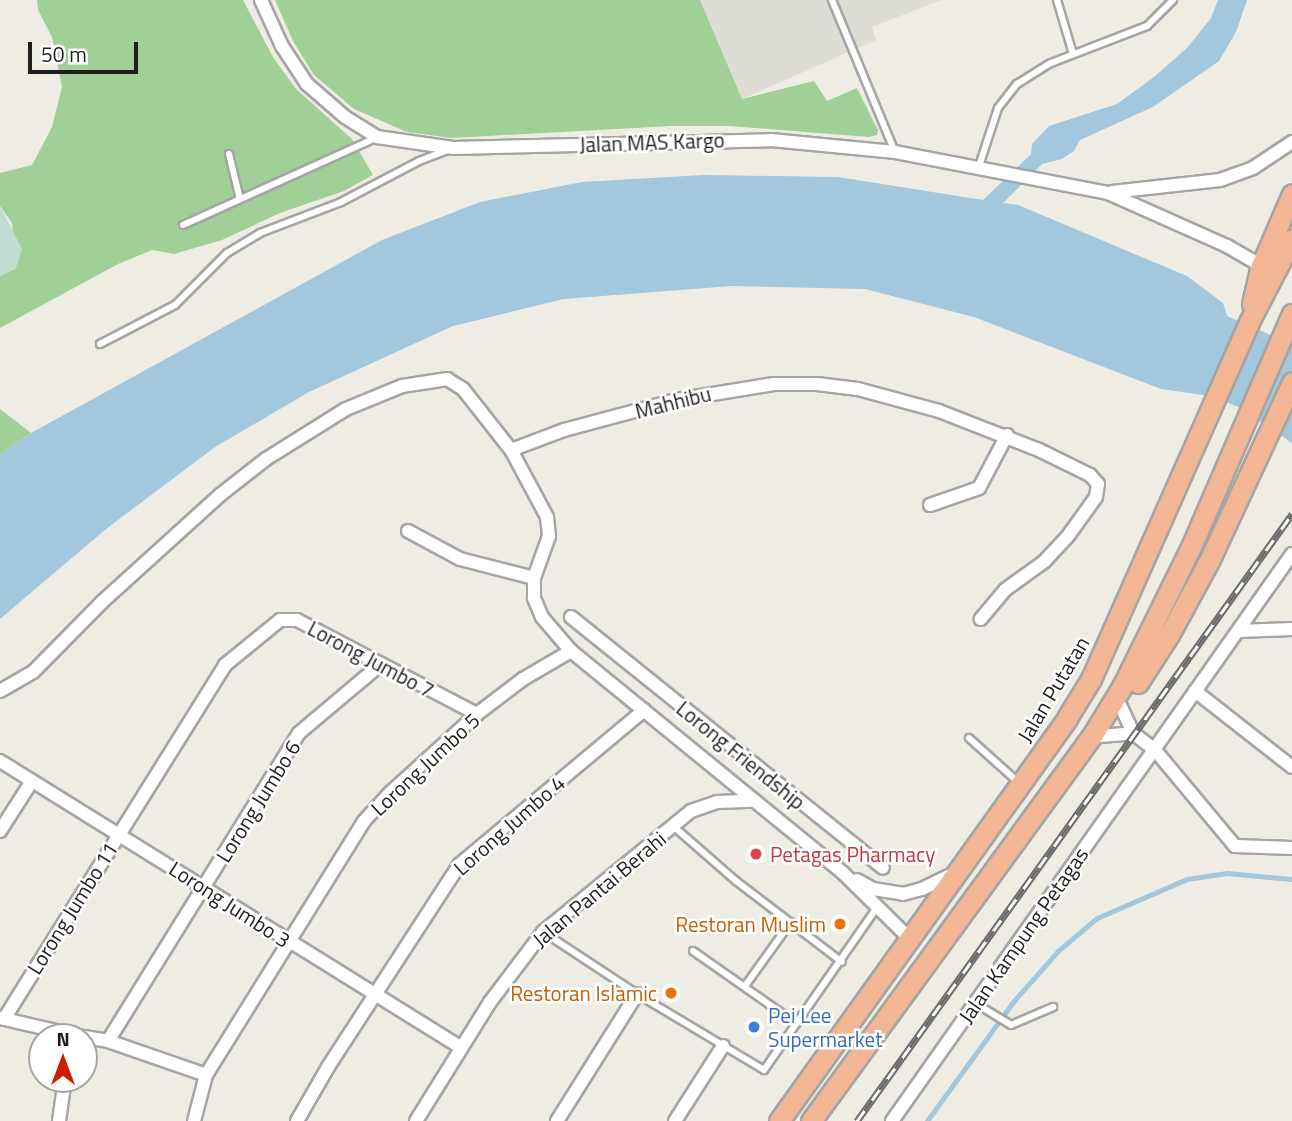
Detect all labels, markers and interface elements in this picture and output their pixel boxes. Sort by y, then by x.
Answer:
scale bar [32,28,142,72]
text: 50 m [41,38,87,70]
street label: Jalan MAS Kargo [579,127,725,157]
street label: Mahhibu [632,380,714,424]
street label: Lorong Jumbo 7 [304,615,438,703]
street label: Jalan Putatan [1012,632,1094,746]
street label: Lorong Friendship [672,695,810,815]
street label: Lorong Jumbo 5 [366,707,484,821]
street label: Lorong Jumbo 6 [210,735,306,867]
street label: Lorong Jumbo 4 [448,770,570,880]
street label: Jalan Pantai Berahi [527,826,671,952]
street label: Lorong Jumbo 11 [21,837,123,979]
place label: Petagas Pharmacy [770,841,935,867]
street label: Jalan Kampung Petagas [953,842,1093,1028]
marker: Petagas Pharmacy [748,846,764,862]
street label: Lorong Jumbo 3 [165,856,295,952]
place label: Restoran Muslim [675,911,826,937]
marker: Restoran Muslim [832,916,848,932]
place label: Restoran Islamic [510,980,657,1006]
marker: Restoran Islamic [663,985,679,1001]
place label: Pei Lee Supermarket [768,1002,883,1052]
marker: Pei Lee Supermarket [746,1019,762,1035]
north arrow [28,1023,98,1093]
text: N [56,1024,70,1053]

